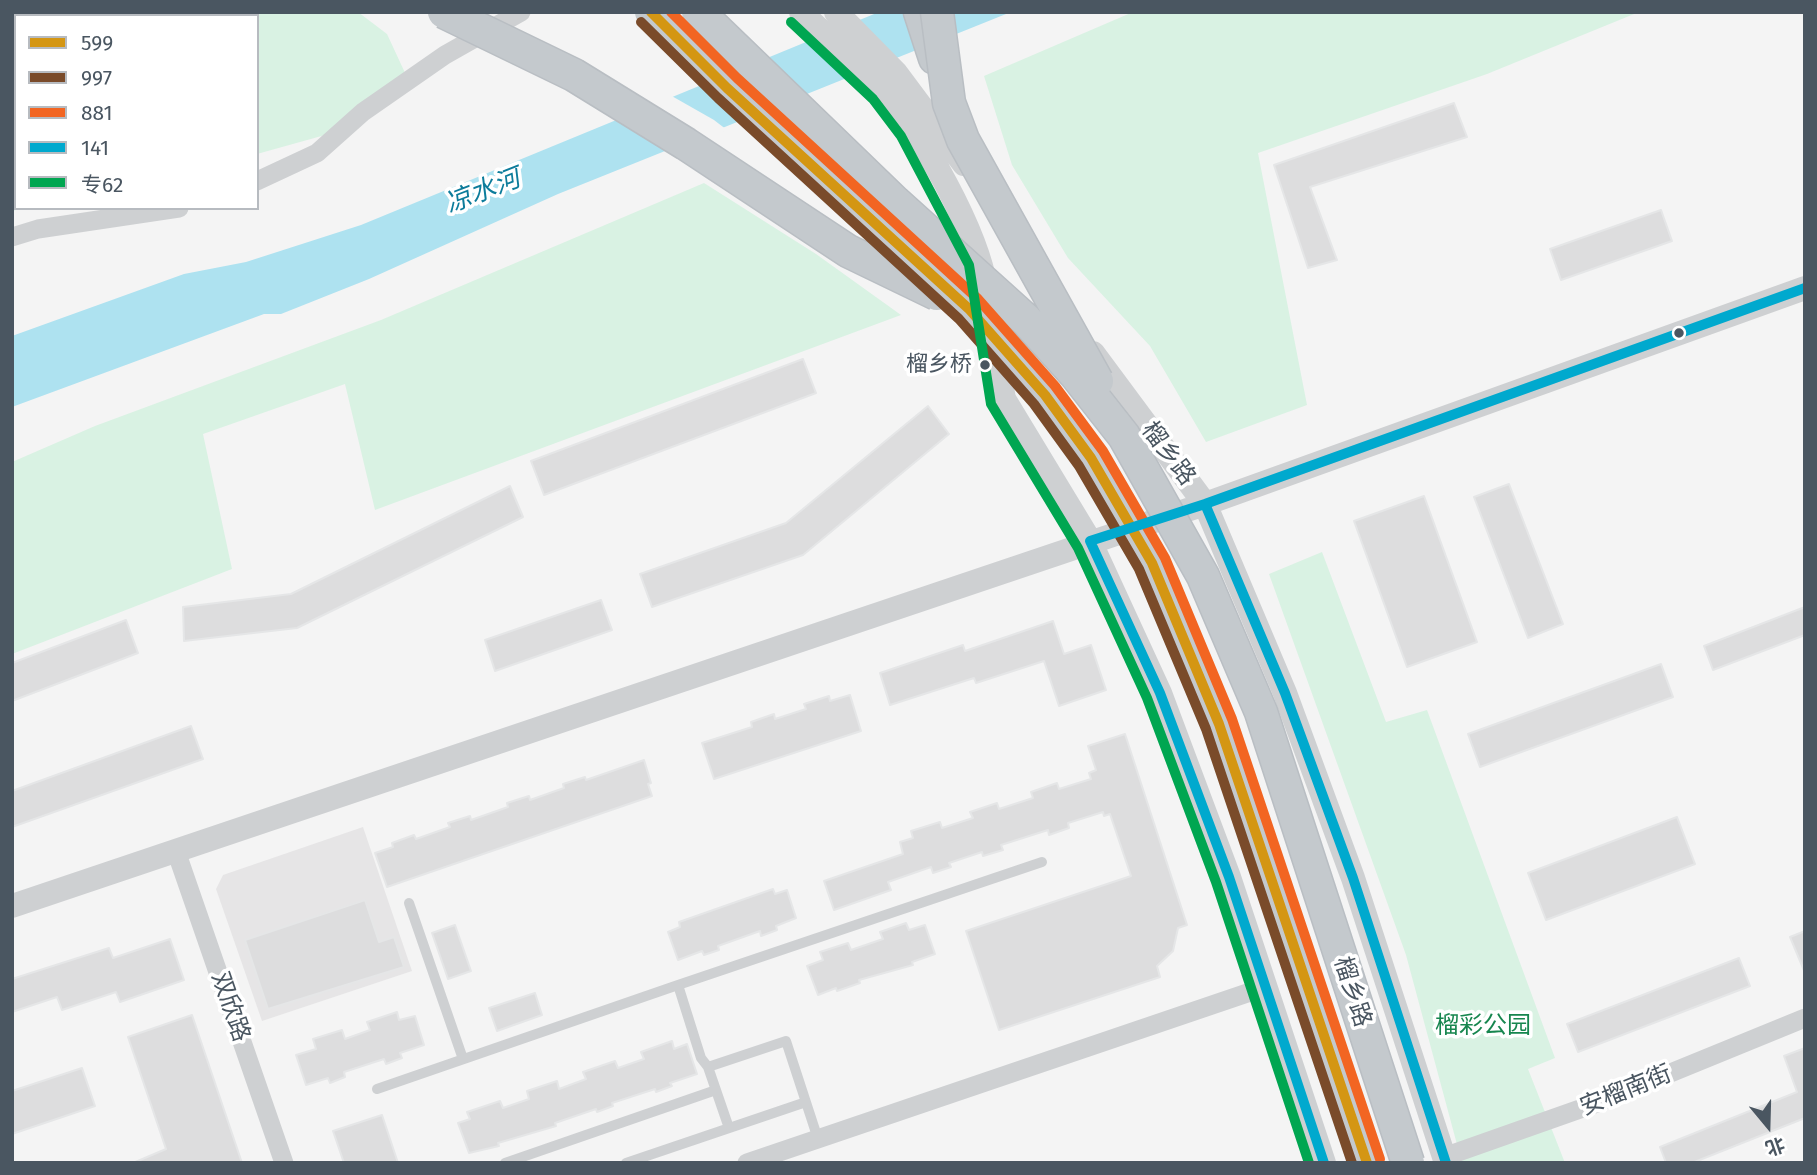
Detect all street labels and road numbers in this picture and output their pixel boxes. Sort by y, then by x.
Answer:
street label: 榴乡路 [1135,417,1201,491]
street label: 榴乡路 [1327,953,1377,1031]
street label: 双欣路 [205,968,255,1046]
street label: 安榴南街 [1576,1060,1676,1122]

